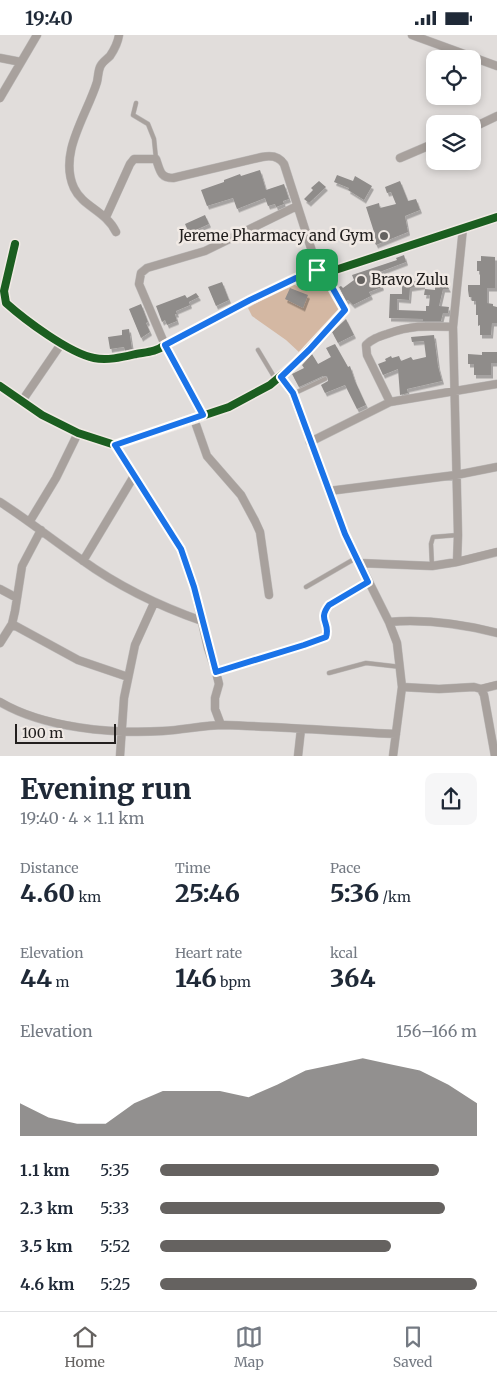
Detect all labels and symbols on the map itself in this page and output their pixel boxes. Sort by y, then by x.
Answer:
place label: Jereme Pharmacy and Gym [178,226,374,245]
marker: Jereme Pharmacy and Gym [378,230,390,242]
pin [296,249,338,291]
place label: Bravo Zulu [371,270,449,289]
marker: Bravo Zulu [355,274,367,286]
scale bar [15,721,116,744]

